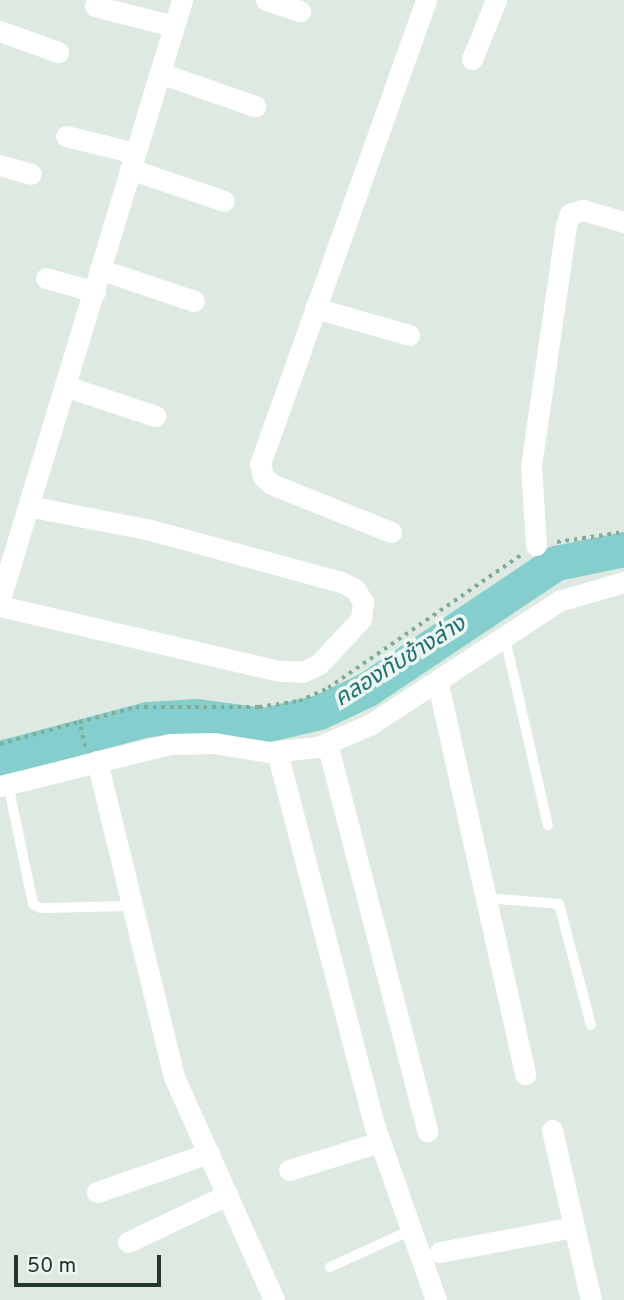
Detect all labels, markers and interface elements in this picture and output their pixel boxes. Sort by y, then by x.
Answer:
water label: คลองทับช้างล่าง [330,612,472,714]
scale bar [18,1240,164,1284]
text: 50 m [27,1253,76,1280]

